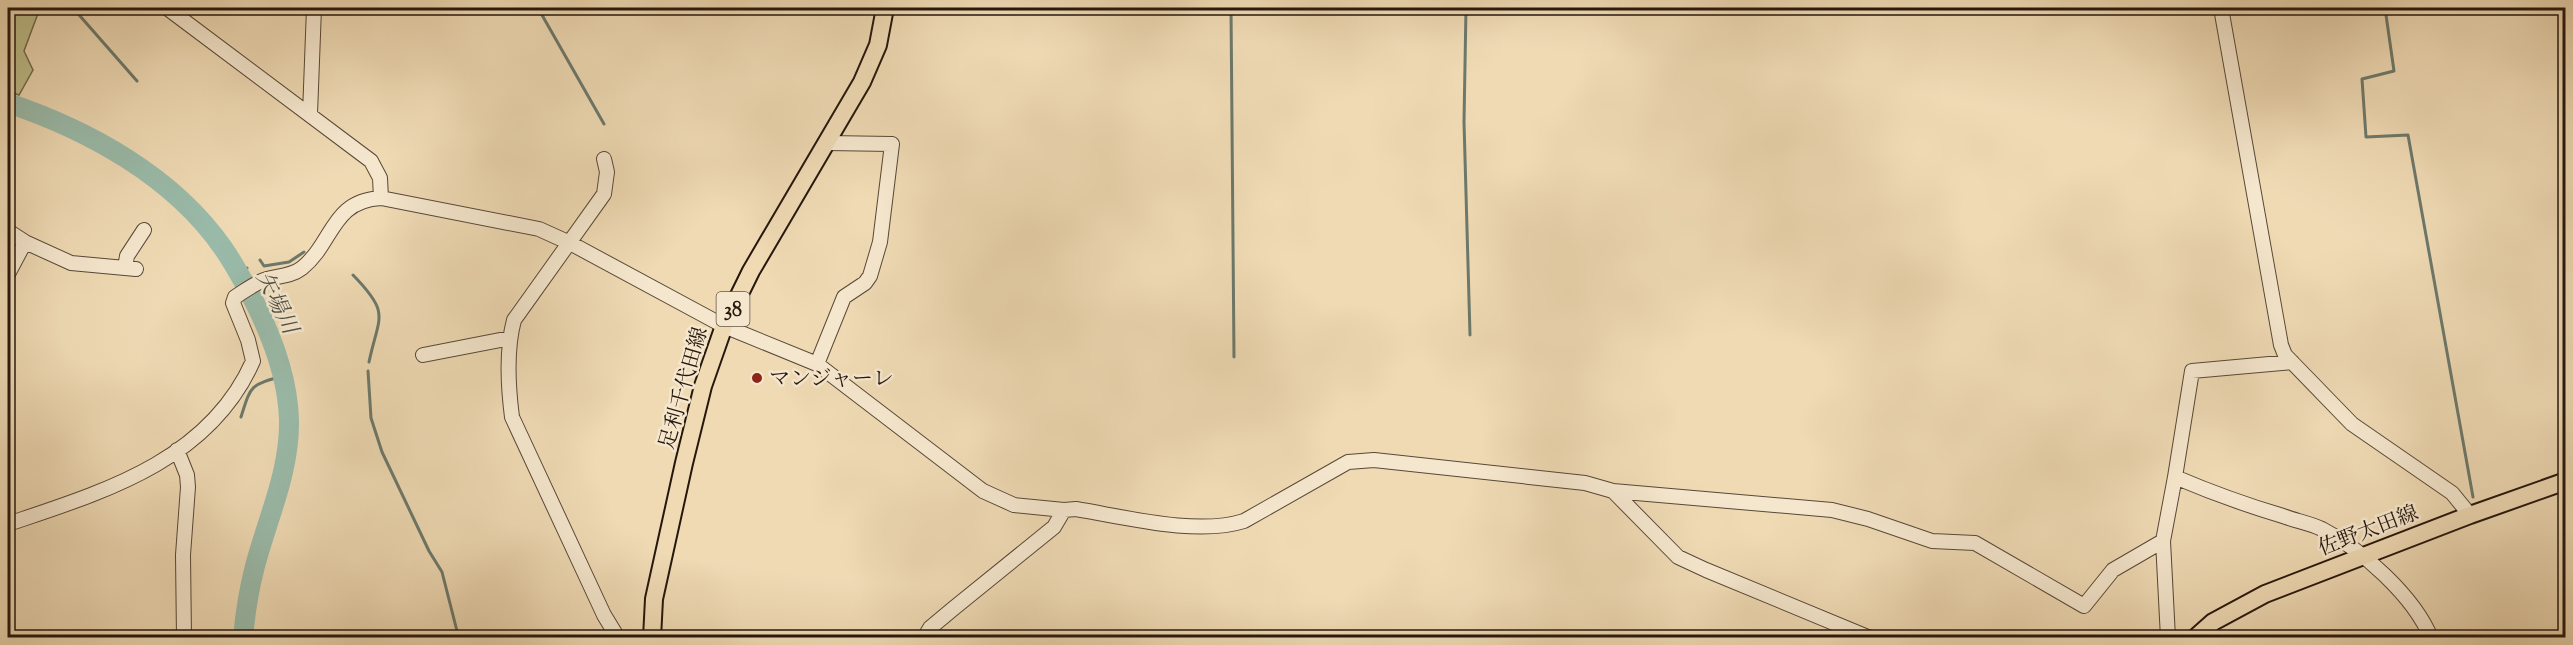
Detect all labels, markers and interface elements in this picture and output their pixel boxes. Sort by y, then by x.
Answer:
water label: 矢場川 [246,267,305,342]
road number: 38 [716,292,750,326]
street label: 足利千代田線 [653,324,717,453]
place label: マンジャーレ [769,365,894,395]
marker: マンジャーレ [750,371,764,385]
street label: 佐野太田線 [2314,499,2423,565]

